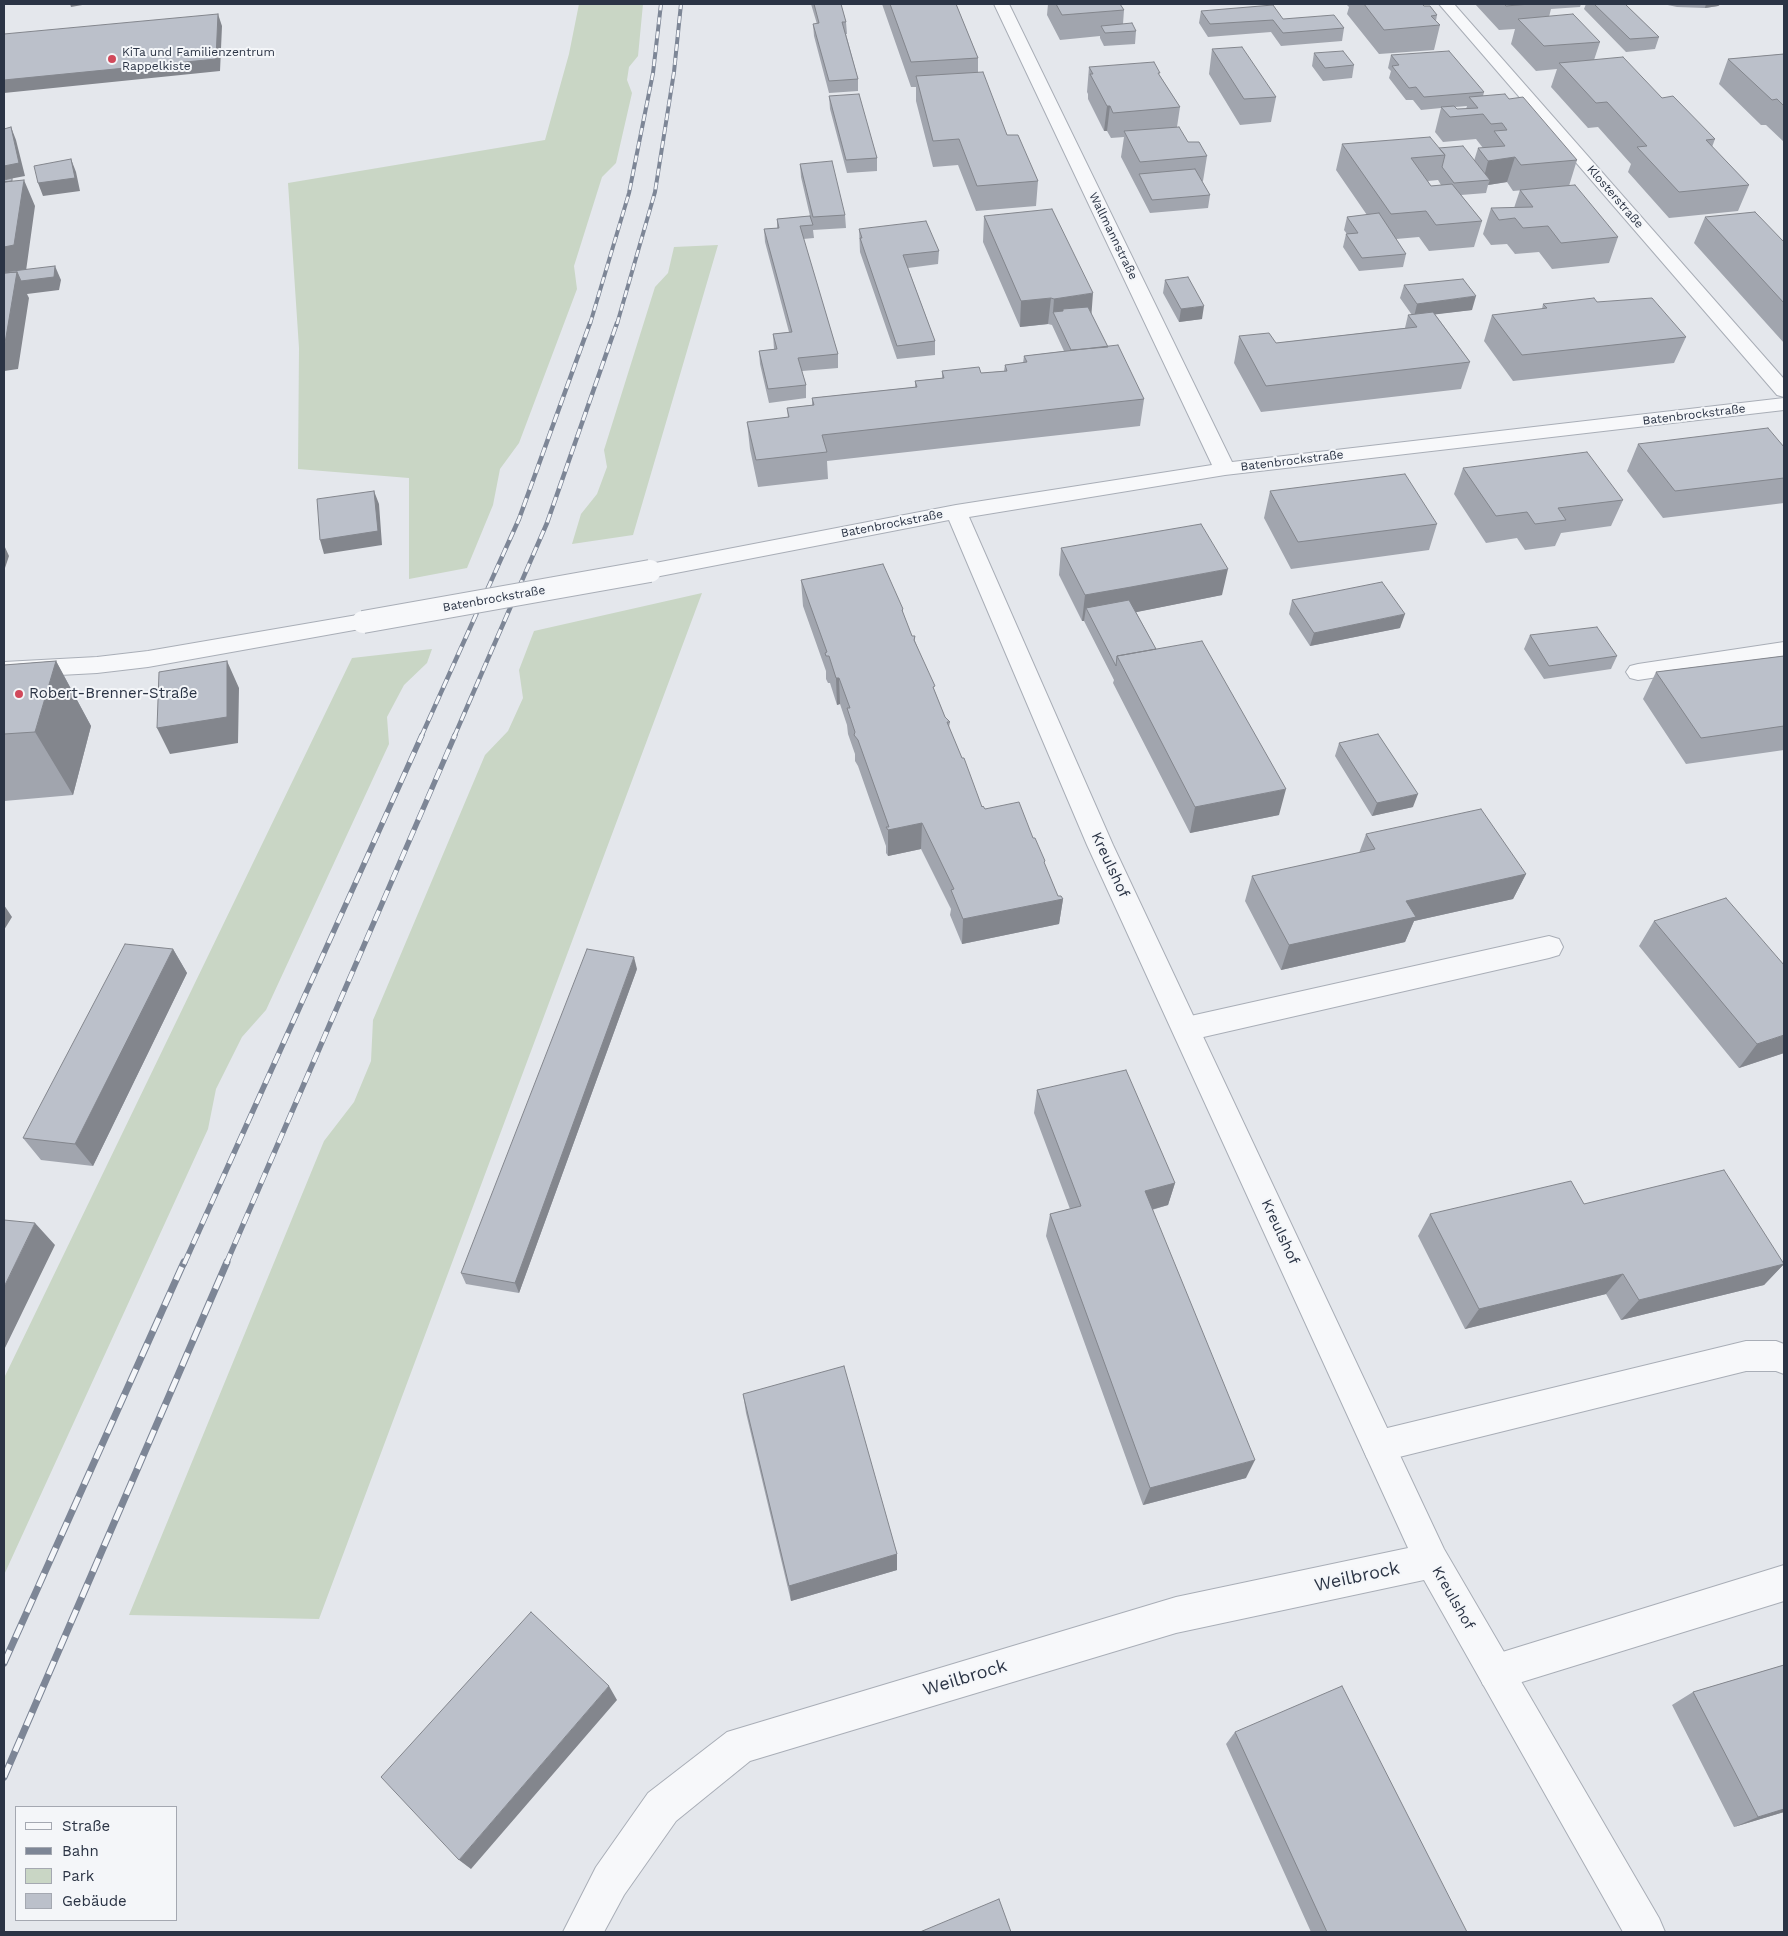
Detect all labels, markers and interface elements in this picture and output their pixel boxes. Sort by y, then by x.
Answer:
place label: KiTa und Familienzentrum Rappelkiste [122,45,275,73]
marker: KiTa und Familienzentrum Rappelkiste [106,53,118,65]
street label: Klosterstraße [1584,163,1646,231]
street label: Wallmannstraße [1086,190,1140,282]
street label: Batenbrockstraße [1642,402,1746,428]
street label: Batenbrockstraße [1240,448,1344,474]
street label: Batenbrockstraße [840,507,944,541]
street label: Batenbrockstraße [442,583,546,615]
place label: Robert-Brenner-Straße [29,685,197,703]
marker: Robert-Brenner-Straße [13,688,25,700]
street label: Kreulshof [1087,829,1133,901]
street label: Kreulshof [1257,1196,1303,1268]
street label: Weilbrock [1312,1557,1402,1597]
street label: Kreulshof [1428,1563,1478,1633]
street label: Weilbrock [920,1655,1010,1701]
legend [15,1806,178,1921]
text: Straße [62,1817,110,1835]
text: Bahn [62,1842,99,1860]
text: Park [62,1867,94,1885]
text: Gebäude [62,1892,127,1910]

